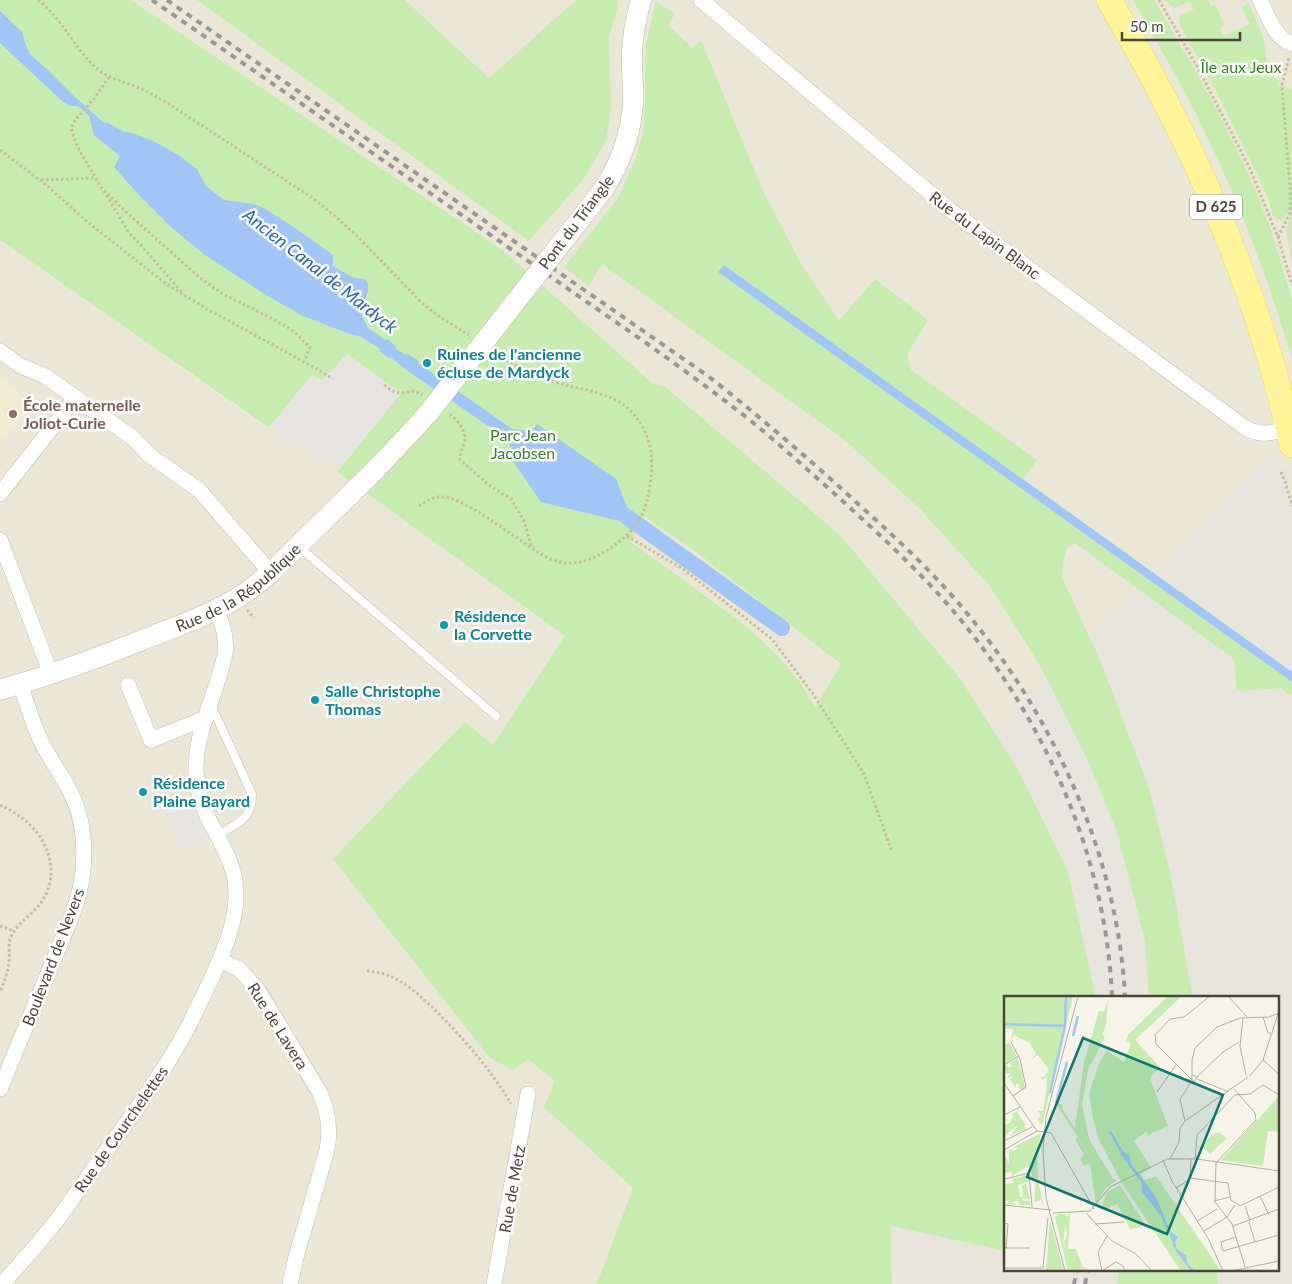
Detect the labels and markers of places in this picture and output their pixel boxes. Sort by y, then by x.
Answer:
place label: Ruines de l'ancienne écluse de Mardyck [437,344,582,381]
marker: Ruines de l'ancienne écluse de Mardyck [421,357,433,369]
place label: École maternelle Joliot-Curie [23,395,141,432]
marker: École maternelle Joliot-Curie [7,408,19,420]
place label: Résidence la Corvette [454,606,532,643]
marker: Résidence la Corvette [438,619,450,631]
place label: Salle Christophe Thomas [325,681,441,718]
marker: Salle Christophe Thomas [309,694,321,706]
place label: Résidence Plaine Bayard [153,773,250,810]
marker: Résidence Plaine Bayard [137,786,149,798]

